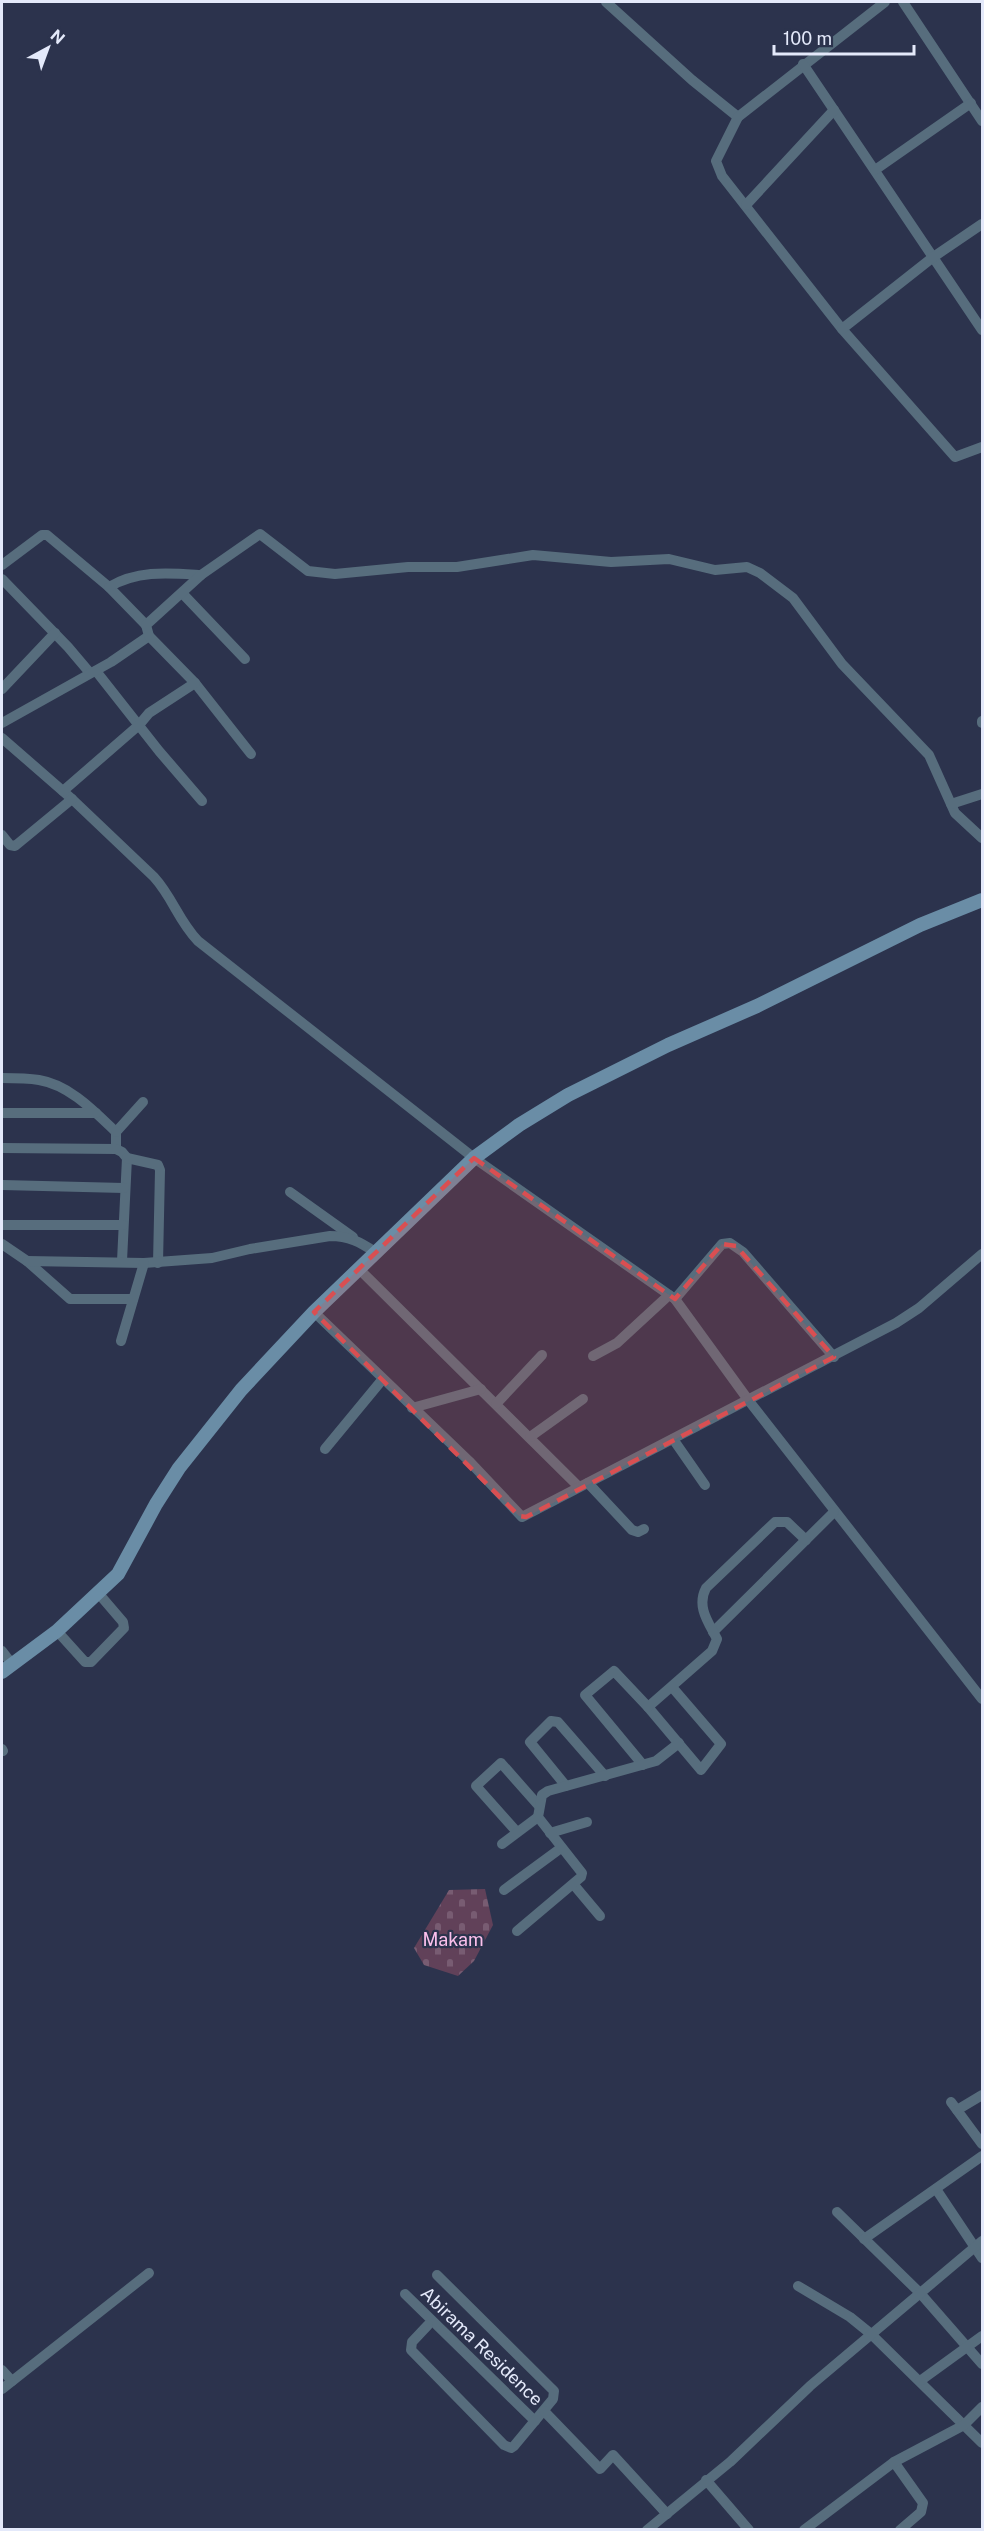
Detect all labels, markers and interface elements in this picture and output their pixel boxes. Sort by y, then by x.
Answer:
north arrow [18,18,78,78]
scale bar [774,18,914,56]
text: N [47,26,68,48]
text: 100 m [783,28,832,49]
park label: Makam [422,1929,484,1950]
street label: Abirama Residence [417,2282,547,2410]

